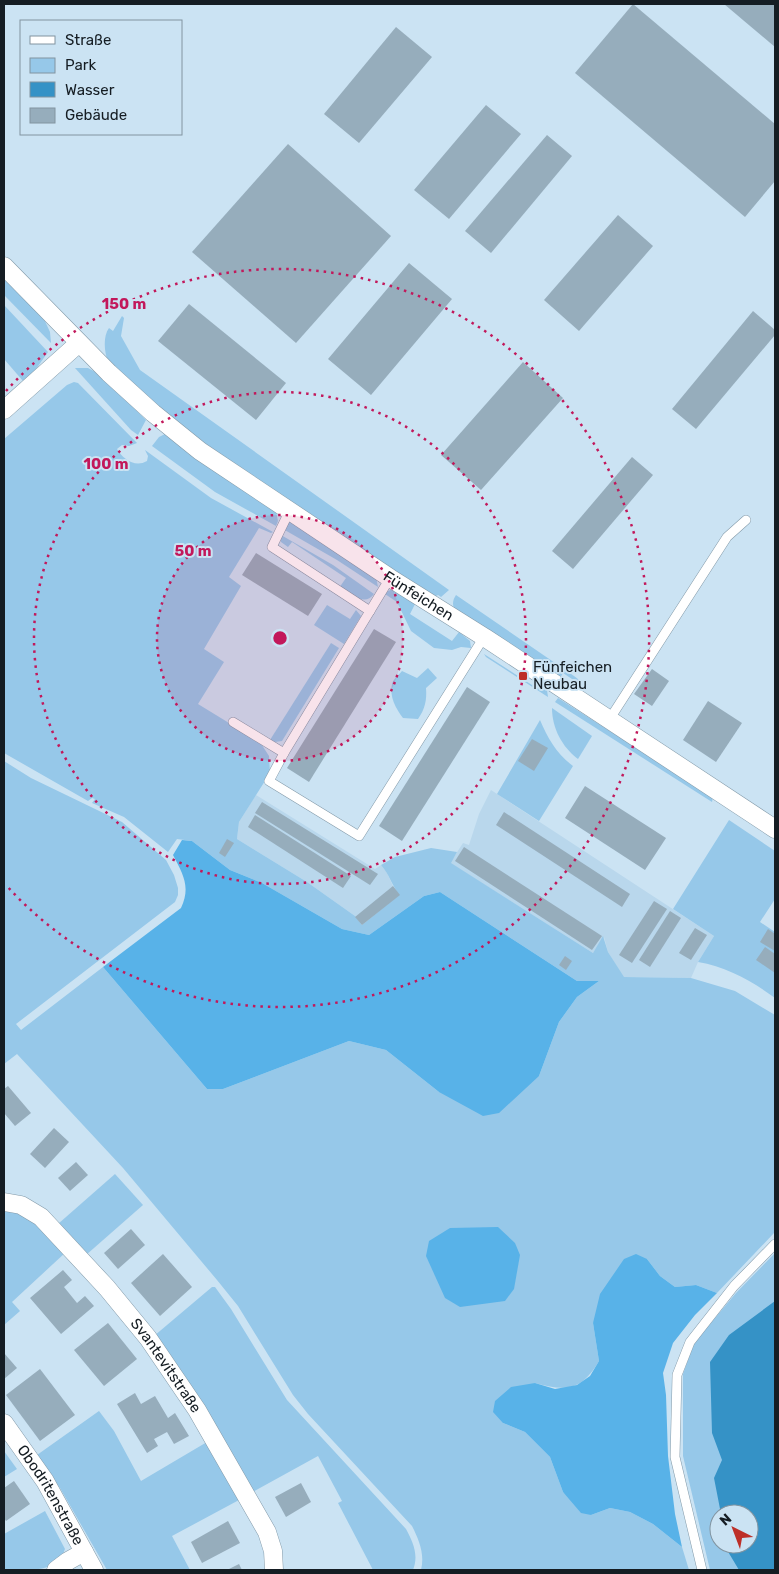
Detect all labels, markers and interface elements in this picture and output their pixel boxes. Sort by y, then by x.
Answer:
legend [20,20,182,135]
text: Straße [65,31,111,49]
text: Park [65,56,96,74]
text: Wasser [65,81,115,99]
text: Gebäude [65,106,127,124]
text: 150 m [102,295,146,313]
text: 100 m [84,455,128,473]
text: 50 m [175,542,211,560]
street label: Fünfeichen [380,567,457,625]
centre of rings [271,629,289,647]
place label: Fünfeichen Neubau [533,658,612,693]
marker: Fünfeichen Neubau [517,670,529,682]
street label: Svantevitstraße [127,1315,205,1416]
street label: Obodritenstraße [13,1441,88,1548]
north arrow [709,1504,759,1554]
text: N [716,1510,735,1529]

